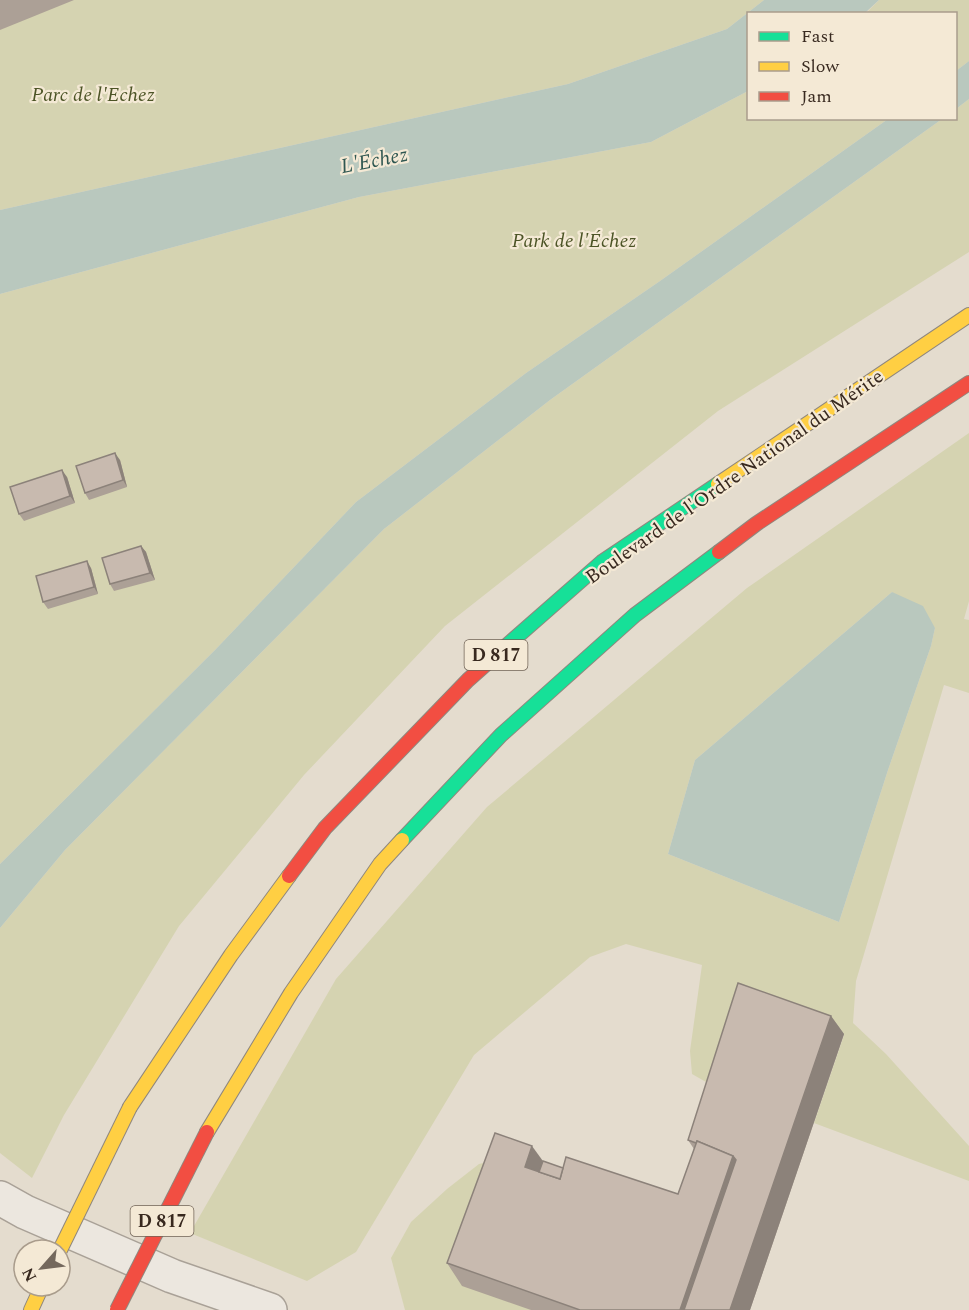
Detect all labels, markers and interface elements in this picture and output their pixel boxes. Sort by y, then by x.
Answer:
legend [747,12,957,120]
text: Fast [801,23,834,50]
text: Slow [801,53,840,80]
park label: Parc de l'Echez [31,80,155,110]
text: Jam [801,83,832,110]
water label: L'Échez [338,139,411,183]
park label: Park de l'Échez [512,226,636,256]
street label: Boulevard de l'Ordre National du Mérite [579,362,890,592]
road number: D 817 [464,640,528,670]
road number: D 817 [130,1206,194,1236]
north arrow [12,1238,72,1298]
text: N [16,1263,43,1286]

